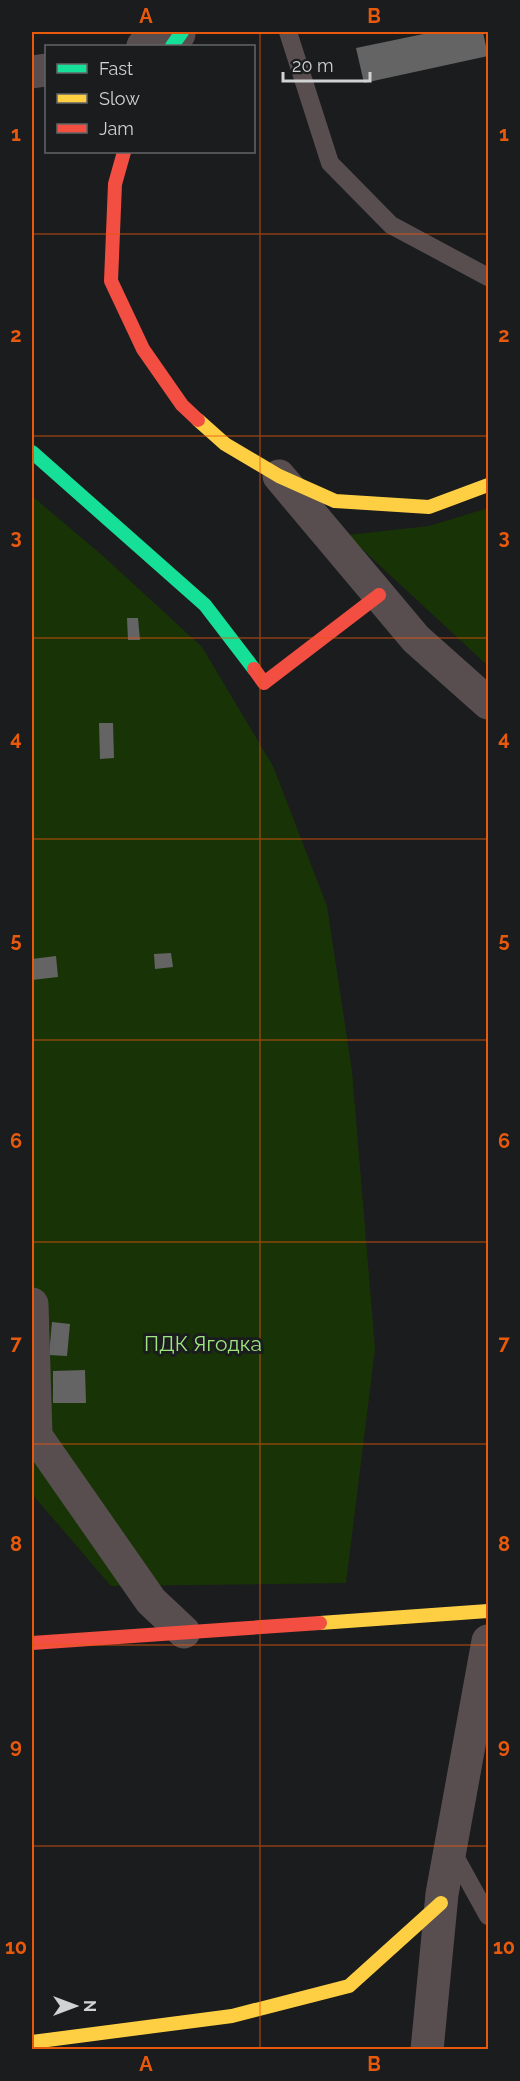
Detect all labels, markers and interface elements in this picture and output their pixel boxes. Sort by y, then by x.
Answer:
text: A [139,4,153,28]
text: B [367,4,381,28]
legend [45,45,255,153]
scale bar [283,45,370,83]
text: 20 m [292,55,334,76]
text: Fast [99,58,133,79]
text: Slow [99,88,140,109]
text: Jam [99,118,134,139]
text: 1 [11,122,21,146]
text: 1 [499,122,509,146]
text: 2 [10,323,22,347]
text: 2 [498,323,510,347]
text: 3 [10,525,22,549]
text: 3 [498,525,510,549]
text: 4 [10,726,22,750]
text: 4 [498,726,510,750]
text: 5 [10,928,22,952]
text: 5 [498,928,510,952]
text: 6 [10,1129,22,1153]
text: 6 [498,1129,510,1153]
text: 7 [10,1331,22,1355]
park label: ПДК Ягодка [144,1331,262,1356]
text: 7 [498,1331,510,1355]
text: 8 [10,1532,22,1556]
text: 8 [498,1532,510,1556]
text: 9 [10,1734,22,1758]
text: 9 [498,1734,510,1758]
text: 10 [5,1935,27,1959]
text: 10 [493,1935,515,1959]
north arrow [45,1976,105,2036]
text: N [80,2000,99,2012]
text: A [139,2052,153,2076]
text: B [367,2052,381,2076]

